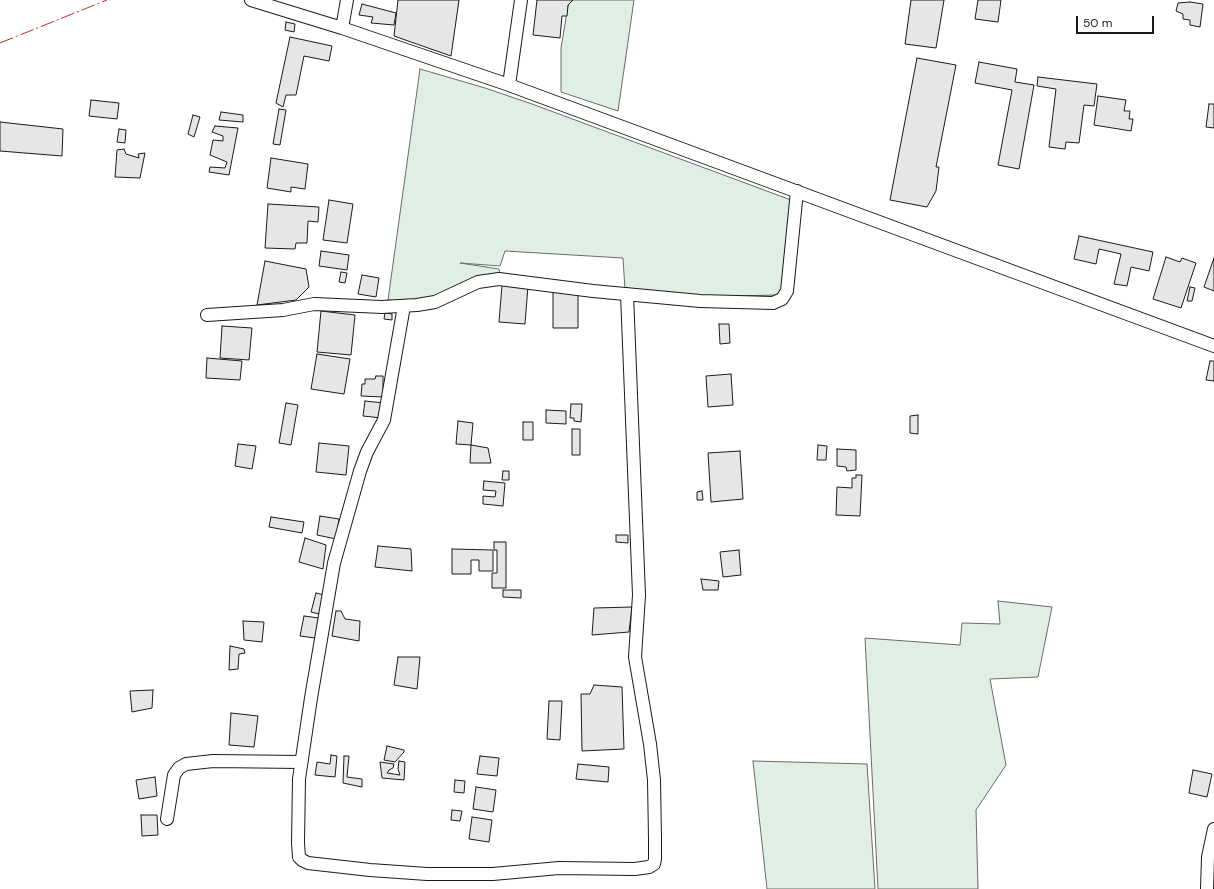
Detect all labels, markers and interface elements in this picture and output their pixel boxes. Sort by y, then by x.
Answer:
scale bar [1078,8,1156,34]
text: 50 m [1083,15,1112,31]

